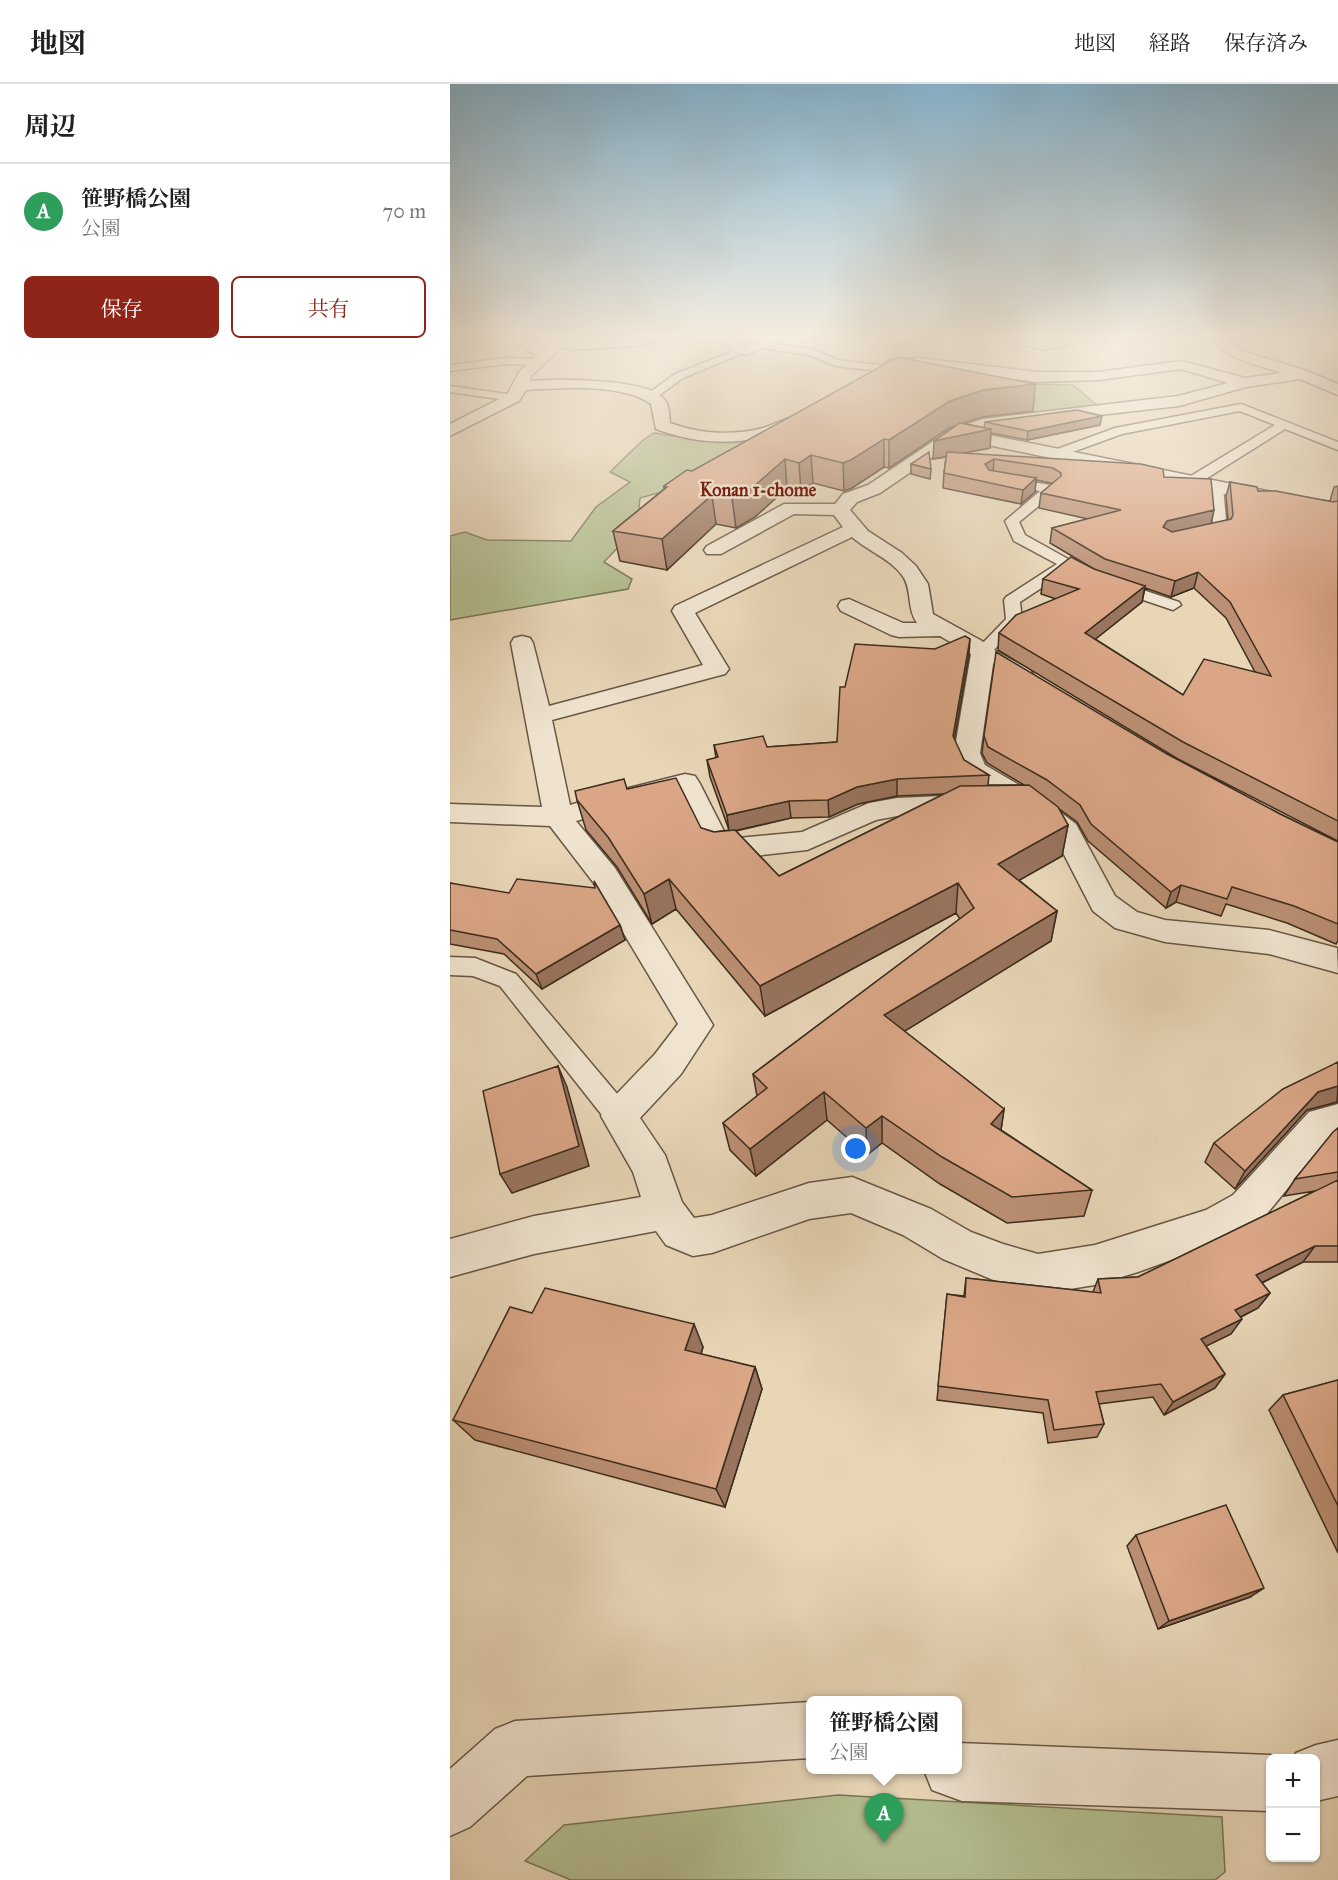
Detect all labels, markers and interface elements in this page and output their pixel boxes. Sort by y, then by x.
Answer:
text: 地図 [30,26,86,61]
text: 地図 [1074,30,1116,56]
text: 経路 [1149,30,1191,56]
text: 保存済み [1224,30,1308,56]
text: 周辺 [24,110,76,142]
text: 笹野橋公園 [81,185,191,212]
text: A [37,199,50,223]
text: 70 m [383,199,426,223]
text: 公園 [81,216,121,240]
button: 保存 [24,276,219,338]
button: 共有 [231,276,426,338]
district label: Konan 1-chome [700,479,817,501]
your location [841,1134,870,1163]
popup [806,1696,962,1774]
text: 笹野橋公園 [829,1709,939,1736]
text: 公園 [829,1740,869,1764]
map controls [1266,1754,1320,1862]
button: + [1266,1754,1320,1808]
pin: A [864,1794,904,1843]
button: − [1266,1808,1320,1862]

